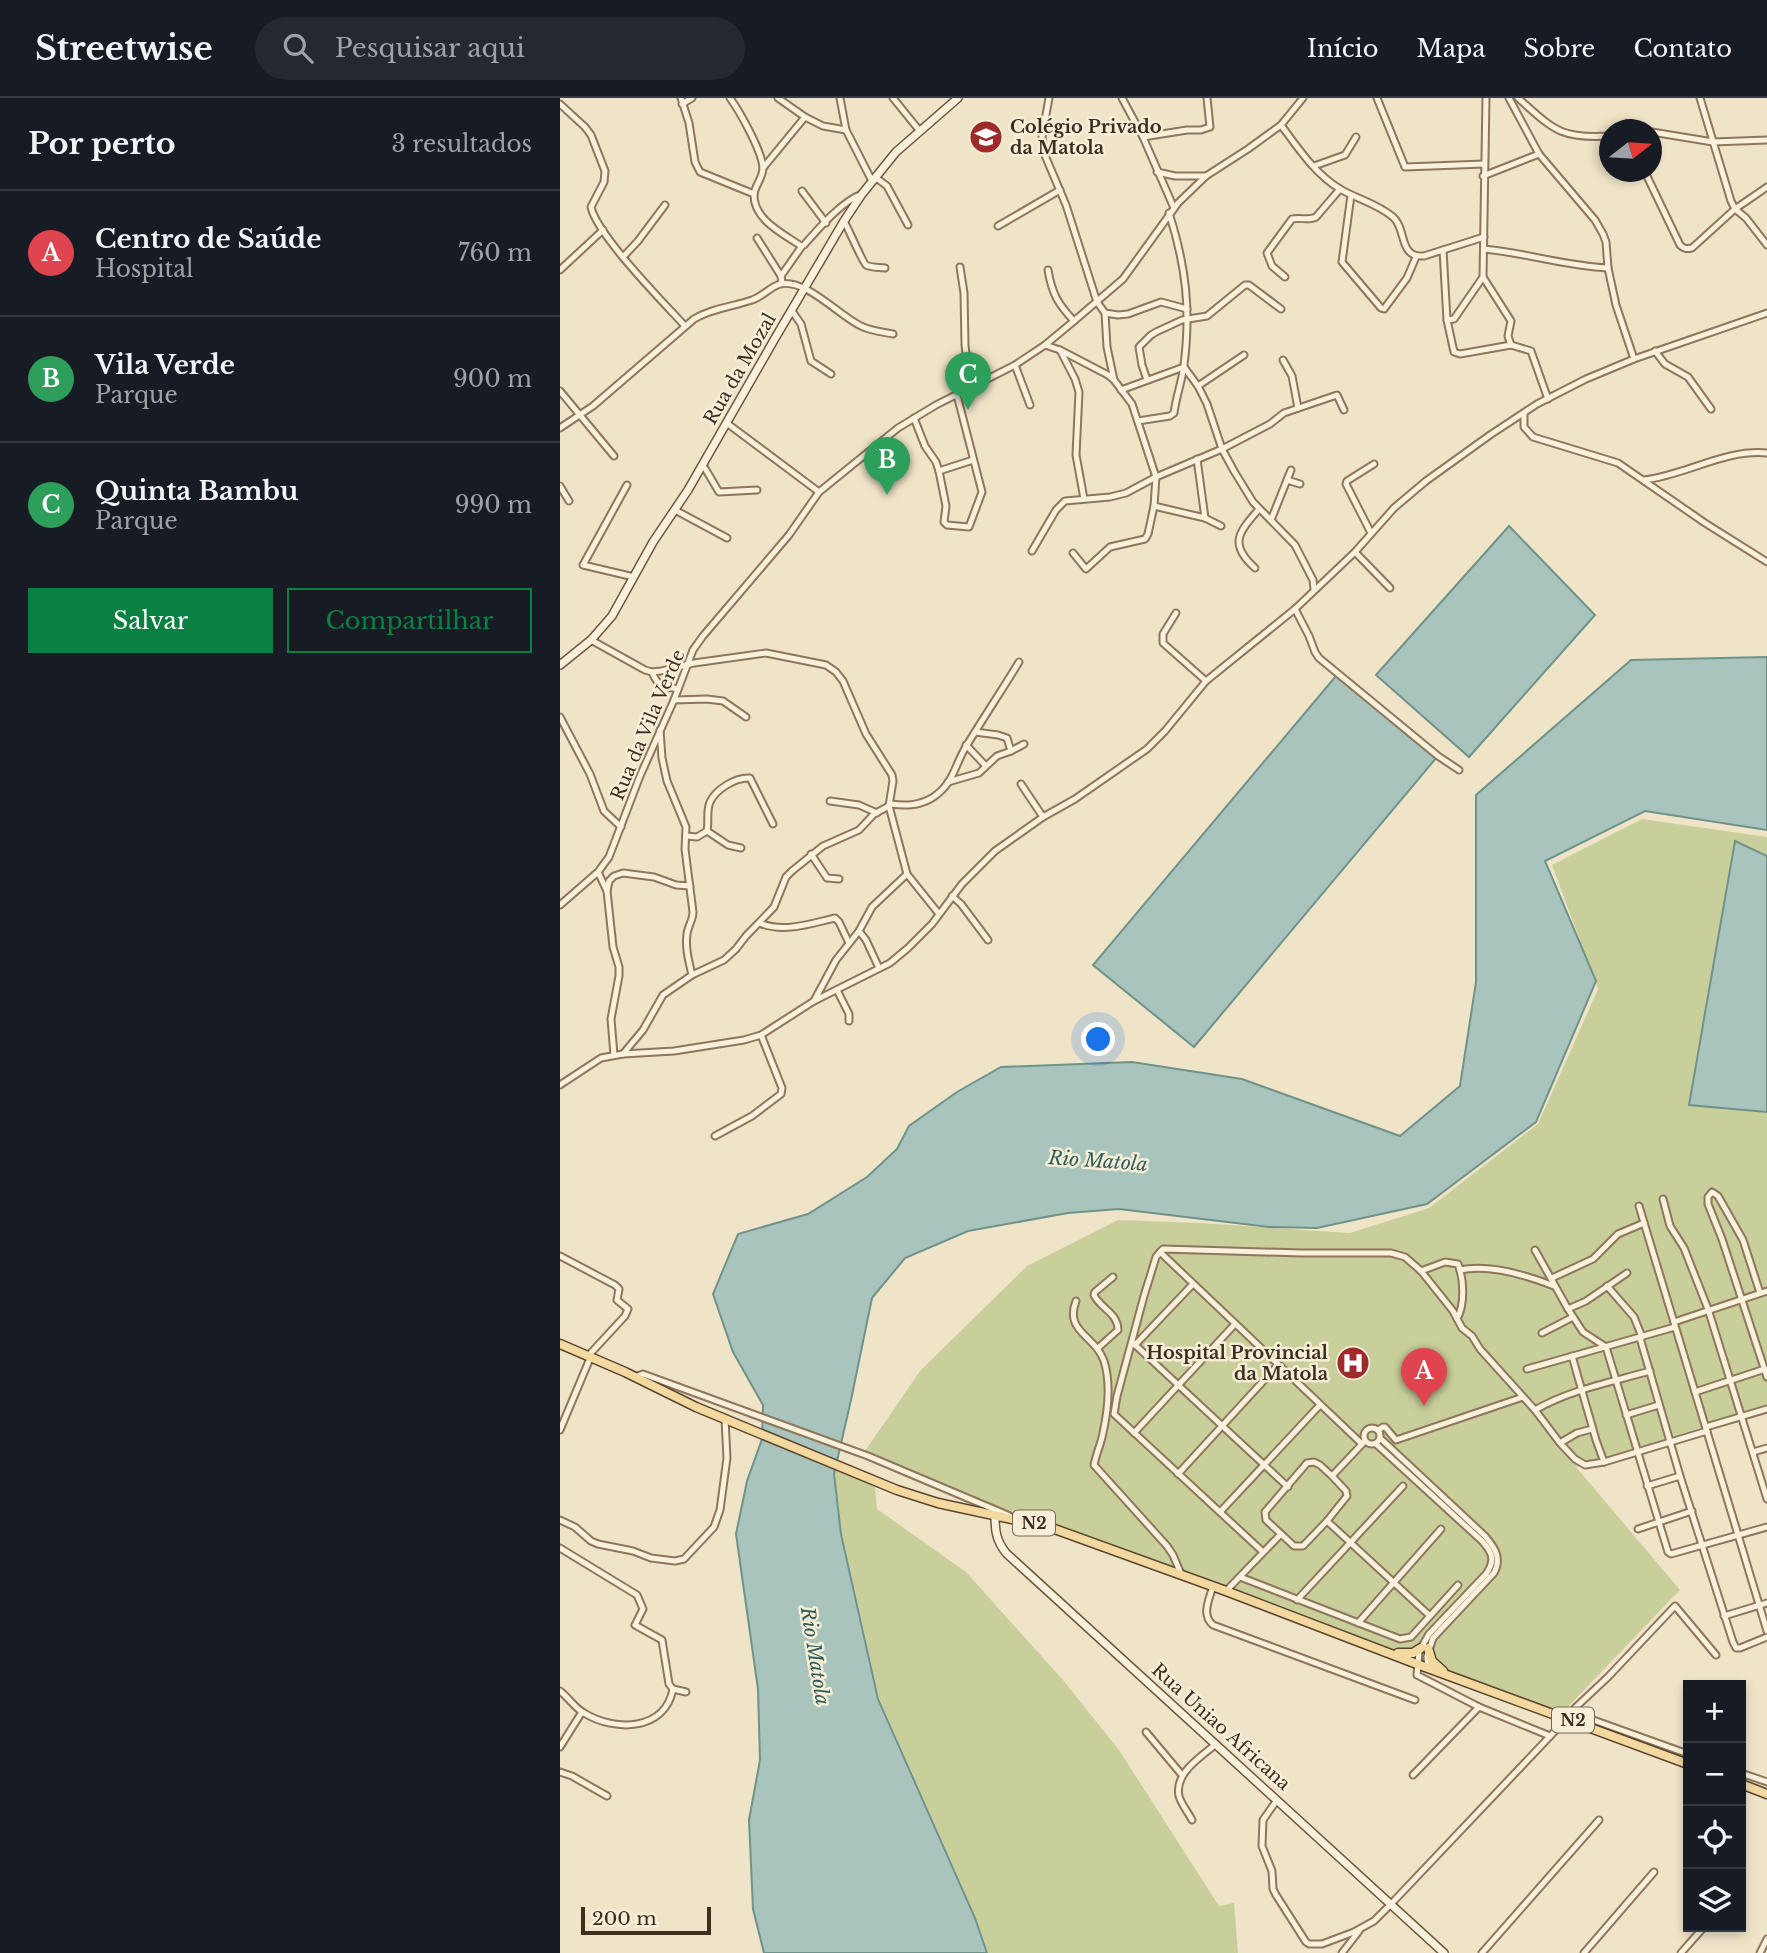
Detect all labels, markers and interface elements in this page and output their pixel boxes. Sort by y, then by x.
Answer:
search box [255,17,745,80]
text: Streetwise [35,28,213,69]
icon: search [279,29,317,67]
text: Pesquisar aqui [335,32,525,64]
text: Início [1307,34,1379,63]
text: Mapa [1417,34,1486,63]
text: Sobre [1524,34,1595,63]
text: Contato [1633,34,1732,63]
place label: Colégio Privado da Matola [1010,116,1162,159]
school or university icon: Colégio Privado da Matola [967,118,1005,156]
north arrow [1599,119,1662,182]
text: Por perto [28,125,176,162]
text: 3 resultados [392,130,532,158]
text: Centro de Saúde [95,223,321,255]
text: A [42,239,60,267]
text: 760 m [458,239,532,267]
text: Hospital [95,255,194,283]
street label: Rua da Mozal [699,309,781,429]
text: Vila Verde [95,349,235,381]
pin: C [945,352,991,410]
text: B [42,365,60,393]
text: 900 m [453,365,532,393]
text: Parque [95,381,178,409]
pin: B [864,437,910,495]
text: Quinta Bambu [95,475,299,507]
text: C [42,491,60,519]
text: 990 m [455,491,532,519]
text: Parque [95,507,178,535]
button: Salvar [28,588,273,653]
button: Compartilhar [287,588,532,653]
street label: Rua da Vila Verde [606,646,690,804]
your location [1081,1022,1115,1056]
water label: Rio Matola [1047,1146,1148,1176]
place label: Hospital Provincial da Matola [1146,1342,1329,1385]
hospital icon: Hospital Provincial da Matola [1334,1344,1372,1382]
pin: A [1401,1348,1447,1406]
road number: N2 [1013,1511,1055,1536]
water label: Rio Matola [796,1604,834,1707]
street label: Rua Uniao Africana [1147,1659,1295,1795]
map controls [1683,1680,1746,1932]
button: + [1683,1680,1746,1743]
road number: N2 [1552,1708,1594,1732]
button: − [1683,1743,1746,1806]
button: locate [1683,1806,1746,1869]
button: layers [1683,1869,1746,1932]
scale bar [581,1904,710,1936]
text: 200 m [592,1907,657,1930]

